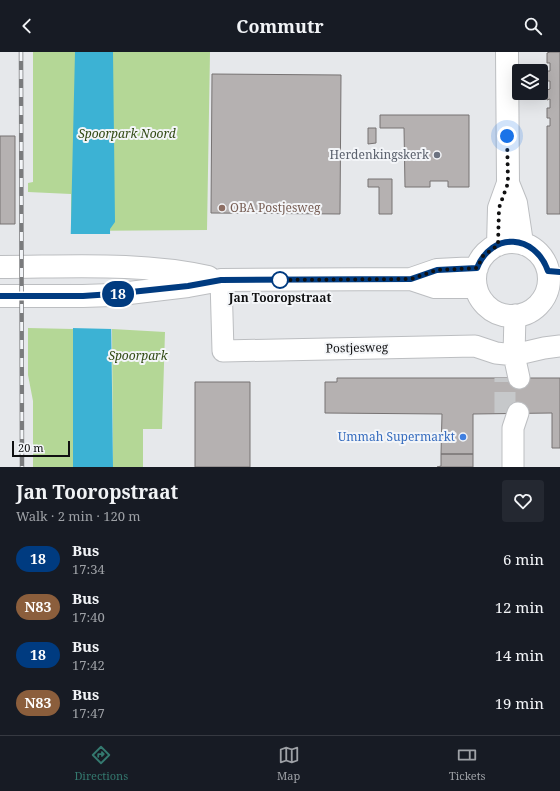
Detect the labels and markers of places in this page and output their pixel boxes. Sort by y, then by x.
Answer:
place label: Herdenkingskerk [330,146,430,163]
marker: Herdenkingskerk [432,150,442,160]
place label: OBA Postjesweg [230,199,321,216]
marker: OBA Postjesweg [217,203,227,213]
marker: Jan Tooropstraat [271,271,289,289]
place label: Jan Tooropstraat [228,289,331,306]
place label: Ummah Supermarkt [338,428,455,445]
marker: Ummah Supermarkt [458,432,468,442]

